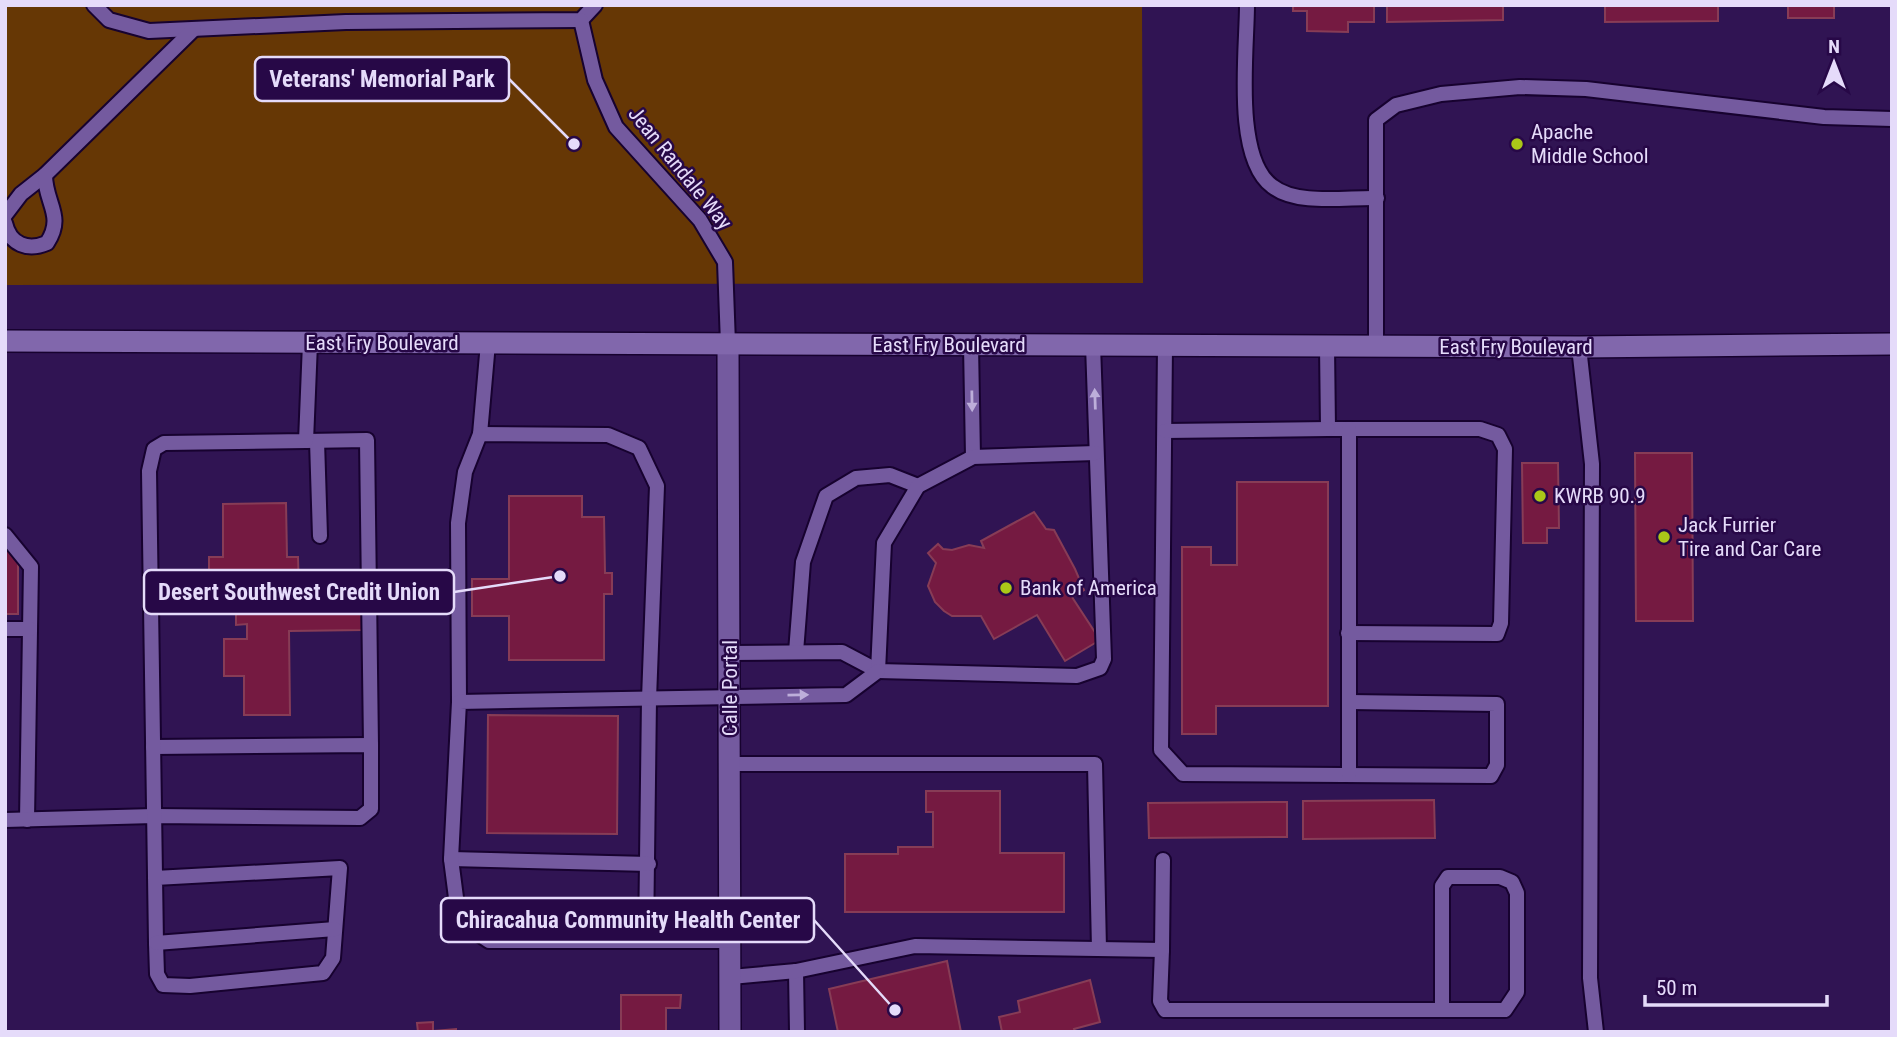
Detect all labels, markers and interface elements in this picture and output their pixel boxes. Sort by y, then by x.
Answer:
north arrow [1799,28,1869,98]
text: N [1828,35,1840,58]
callout: Veterans' Memorial Park [255,57,509,101]
text: Veterans' Memorial Park [269,66,496,93]
street label: Jean Randale Way [623,102,737,234]
place label: Apache Middle School [1531,120,1649,168]
marker: Apache Middle School [1509,136,1525,152]
street label: East Fry Boulevard [305,331,459,355]
street label: East Fry Boulevard [872,333,1026,357]
street label: East Fry Boulevard [1439,335,1593,359]
one-way arrow [1089,388,1100,410]
one-way arrow [966,390,978,412]
place label: KWRB 90.9 [1554,484,1646,508]
marker: KWRB 90.9 [1532,488,1548,504]
place label: Jack Furrier Tire and Car Care [1678,513,1821,561]
marker: Jack Furrier Tire and Car Care [1656,529,1672,545]
callout: Desert Southwest Credit Union [144,570,454,614]
place label: Bank of America [1020,576,1157,600]
text: Desert Southwest Credit Union [158,579,440,606]
marker: Bank of America [998,580,1014,596]
street label: Calle Portal [718,640,742,736]
one-way arrow [788,690,810,701]
callout: Chiracahua Community Health Center [441,898,814,942]
text: Chiracahua Community Health Center [456,907,801,934]
scale bar [1645,964,1827,1008]
text: 50 m [1656,976,1697,1000]

